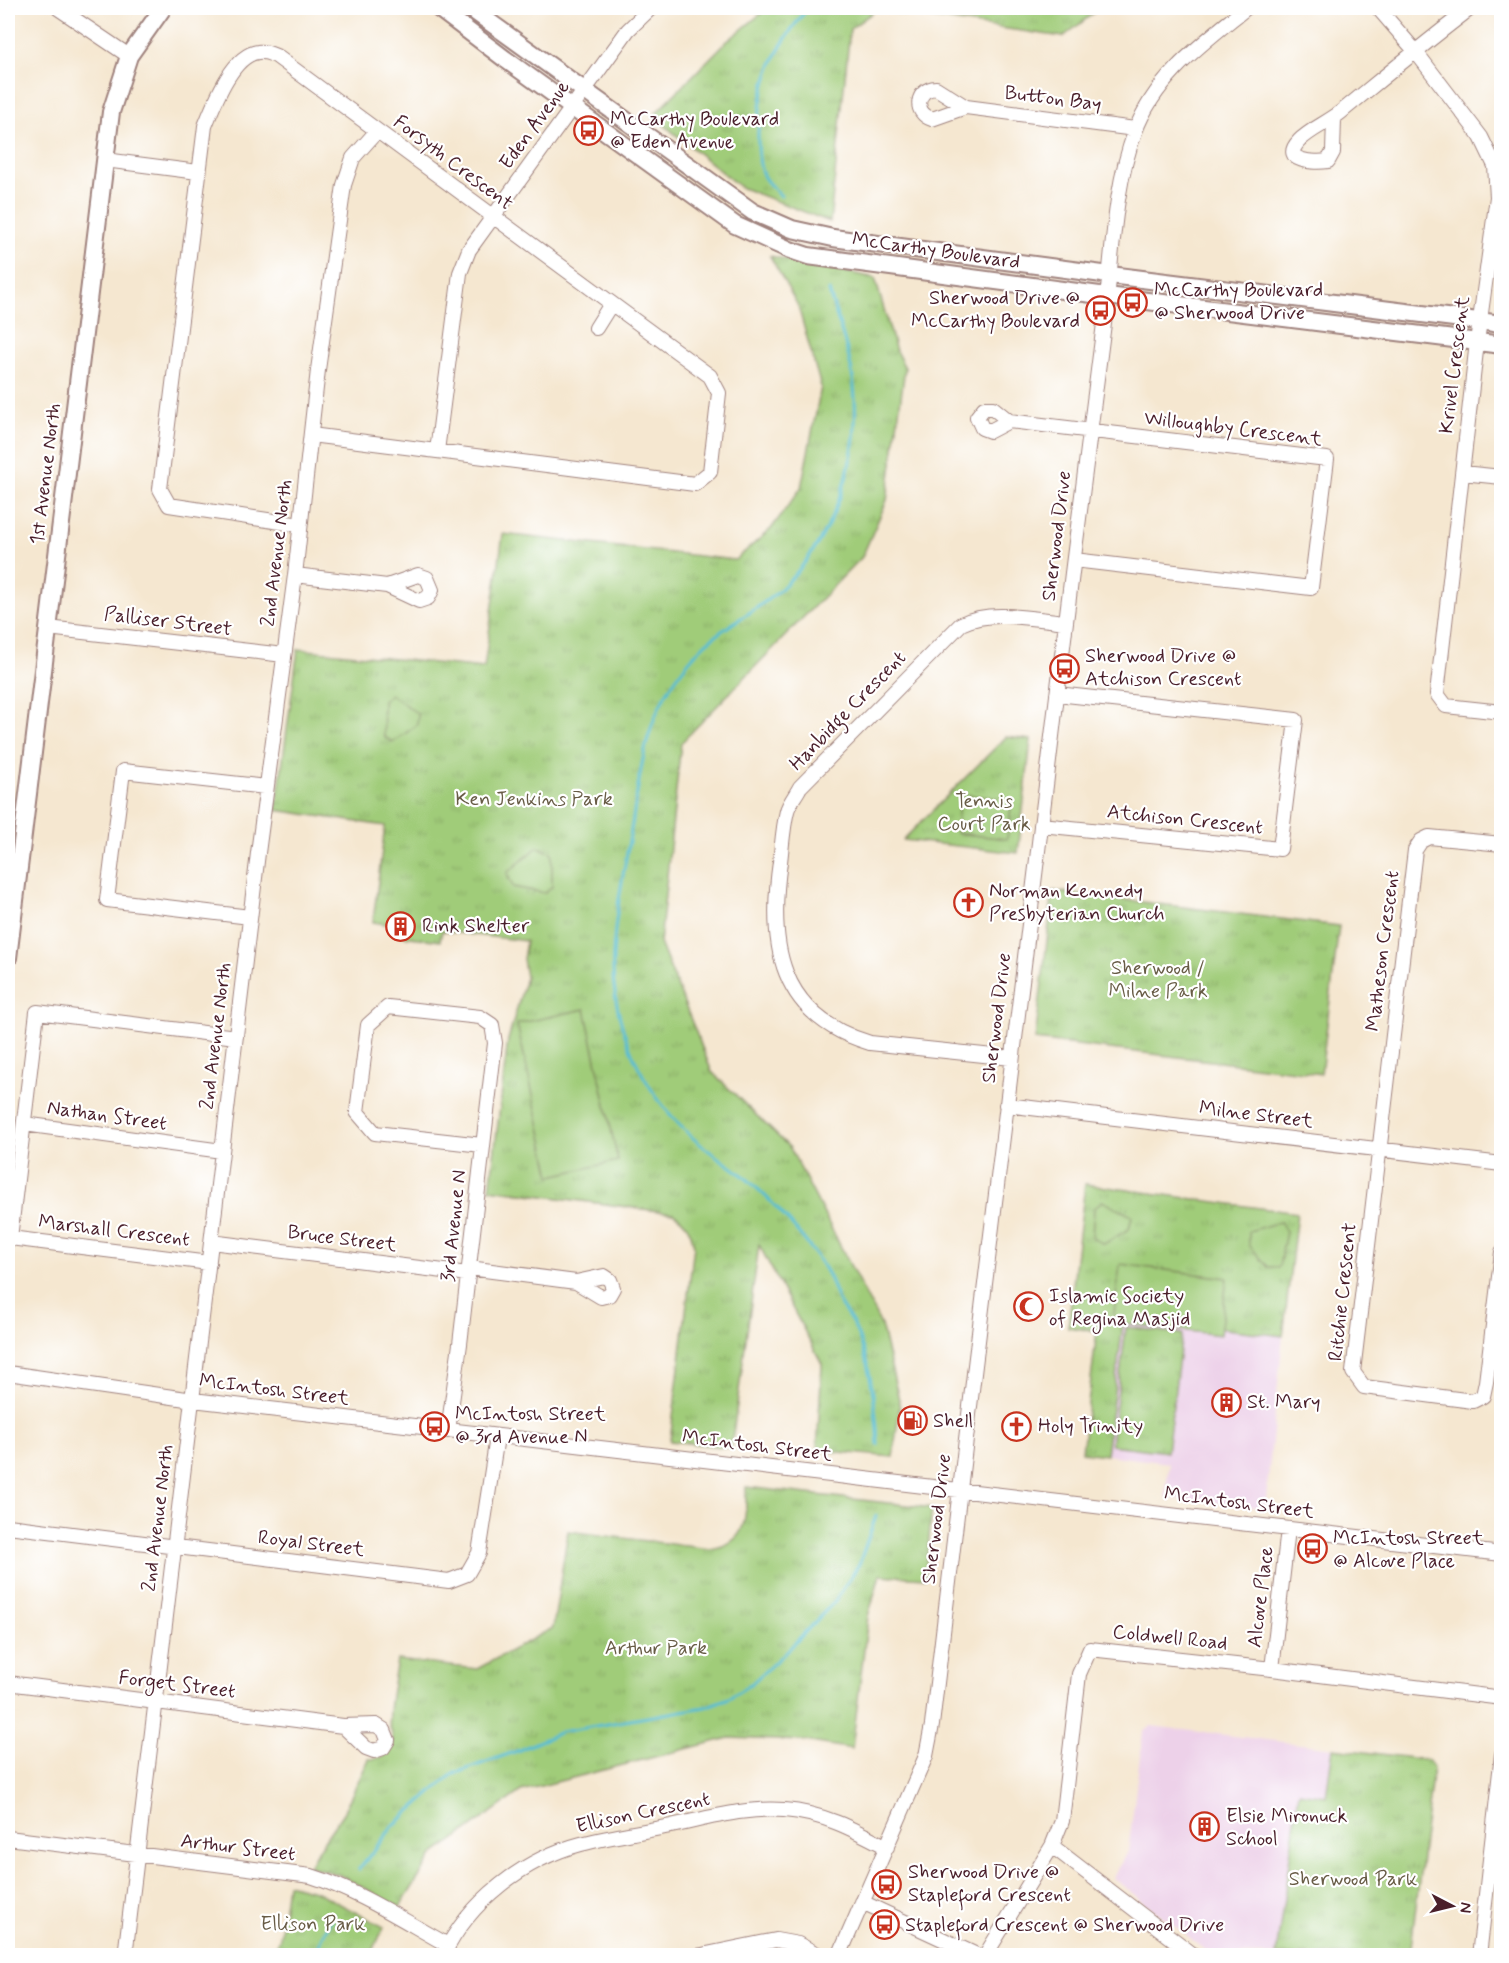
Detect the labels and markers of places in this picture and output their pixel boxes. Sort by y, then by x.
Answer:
place label: McCarthy Boulevard @ Eden Avenue [610,106,779,156]
bus stop icon: McCarthy Boulevard @ Eden Avenue [573,115,605,147]
place label: McCarthy Boulevard @ Sherwood Drive [1154,277,1323,327]
place label: Sherwood Drive @ McCarthy Boulevard [911,285,1080,335]
bus stop icon: McCarthy Boulevard @ Sherwood Drive [1117,286,1149,318]
bus stop icon: Sherwood Drive @ McCarthy Boulevard [1085,294,1117,326]
place label: Sherwood Drive @ Atchison Crescent [1085,643,1242,693]
bus stop icon: Sherwood Drive @ Atchison Crescent [1048,652,1080,684]
place label: Norman Kennedy Presbyterian Church [989,878,1165,928]
church icon: Norman Kennedy Presbyterian Church [952,886,984,918]
building icon: Rink Shelter [385,910,417,942]
place label: Rink Shelter [422,913,530,940]
place label: Islamic Society of Regina Masjid [1049,1283,1190,1334]
mosque icon: Islamic Society of Regina Masjid [1012,1291,1044,1323]
building icon: St. Mary [1210,1386,1242,1418]
place label: St. Mary [1247,1389,1320,1416]
place label: McIntosh Street @ 3rd Avenue N [455,1401,606,1451]
fuel station icon: Shell [896,1405,928,1437]
place label: Shell [933,1408,973,1435]
bus stop icon: McIntosh Street @ 3rd Avenue N [418,1410,450,1442]
church icon: Holy Trinity [1001,1410,1033,1442]
place label: Holy Trinity [1038,1413,1143,1440]
place label: McIntosh Street @ Alcove Place [1333,1525,1484,1575]
bus stop icon: McIntosh Street @ Alcove Place [1296,1533,1328,1565]
place label: Elsie Mironuck School [1226,1803,1347,1853]
building icon: Elsie Mironuck School [1189,1811,1221,1843]
place label: Sherwood Drive @ Stapleford Crescent [908,1859,1071,1911]
bus stop icon: Sherwood Drive @ Stapleford Crescent [871,1868,903,1900]
bus stop icon: Stapleford Crescent @ Sherwood Drive [868,1909,900,1941]
place label: Stapleford Crescent @ Sherwood Drive [905,1912,1224,1941]

